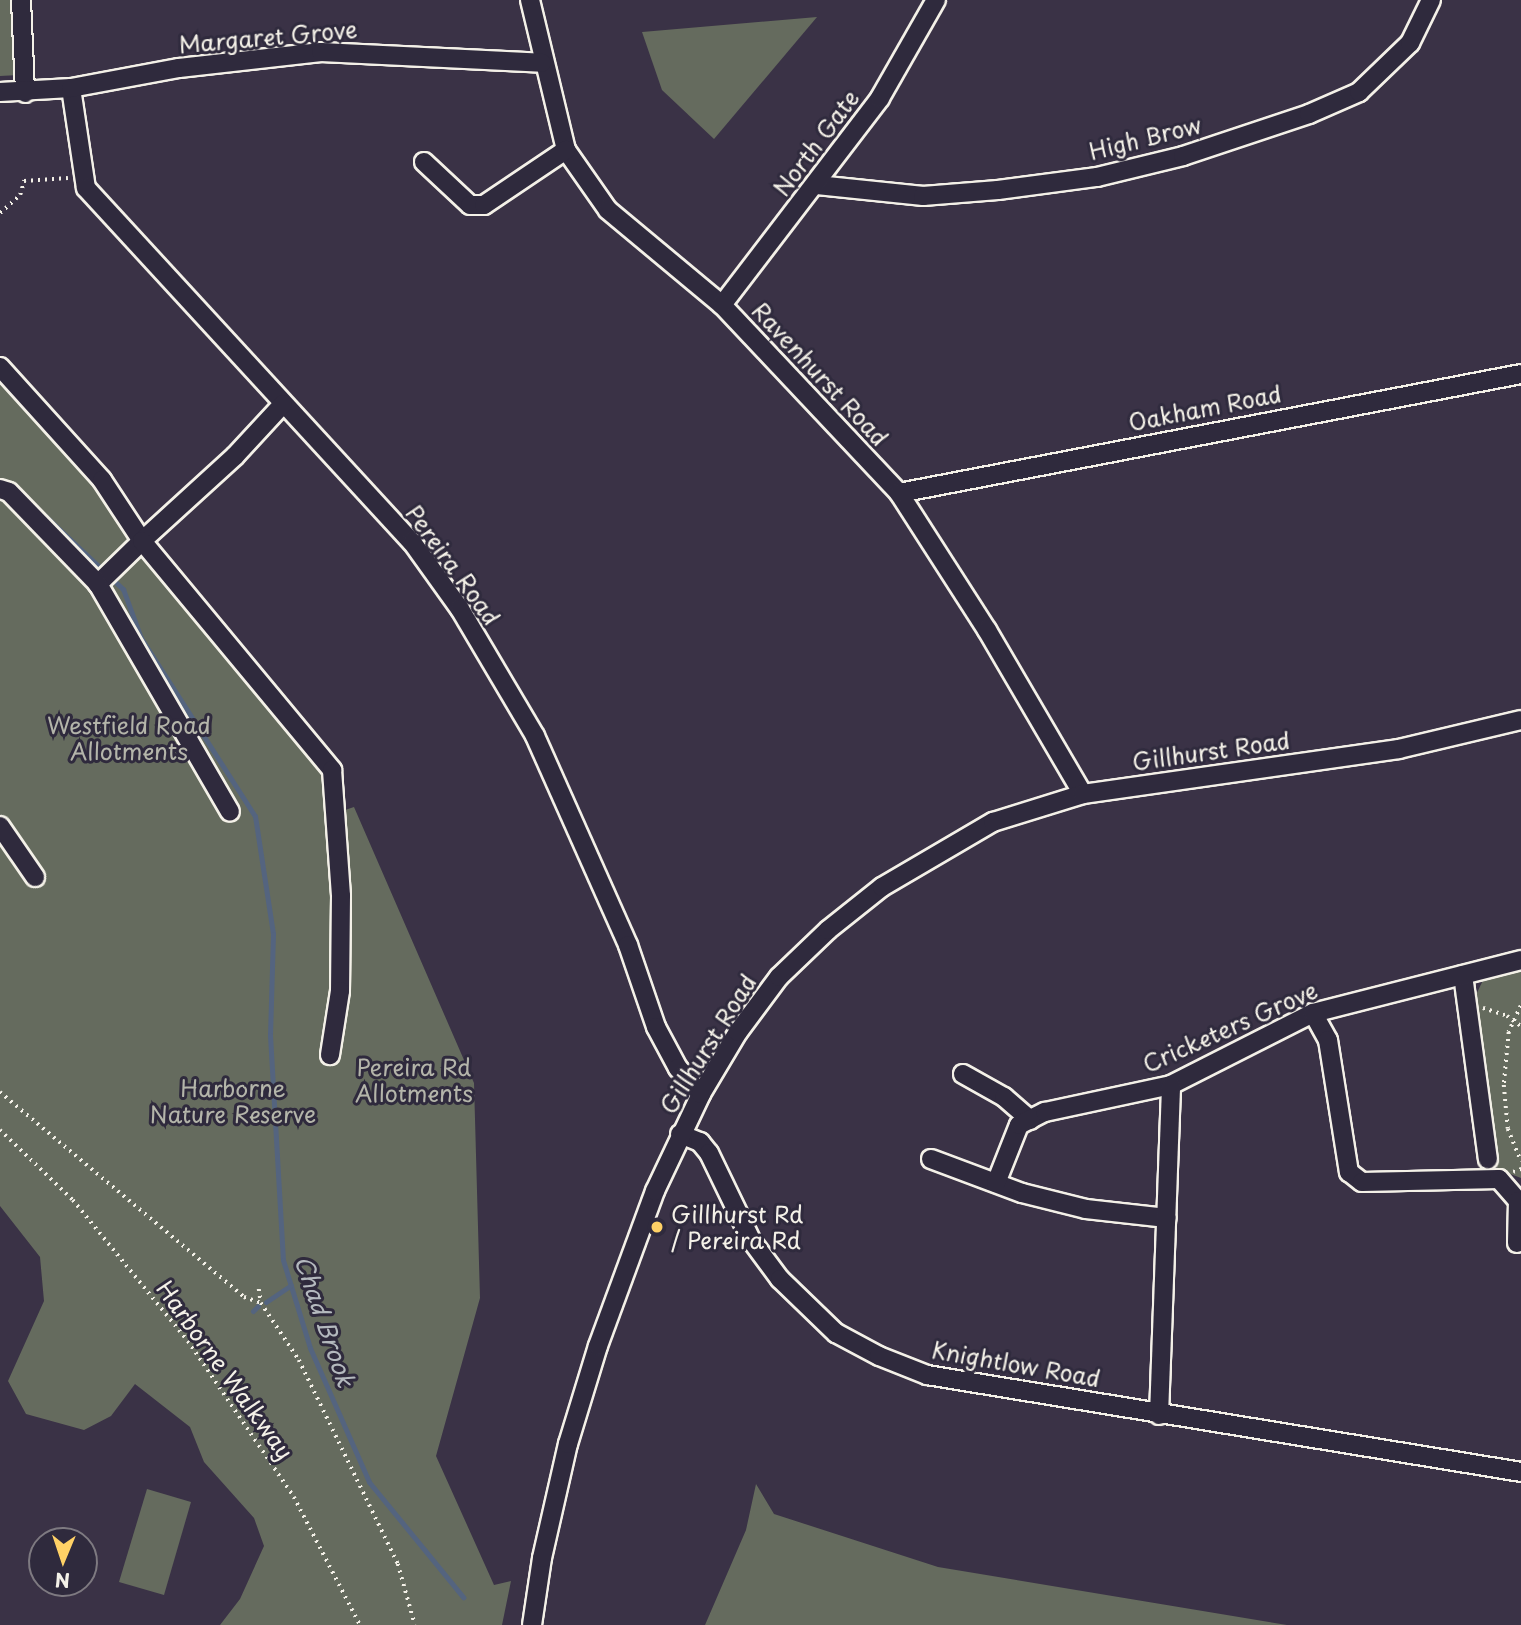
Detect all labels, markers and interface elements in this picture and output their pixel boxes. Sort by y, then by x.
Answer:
street label: Margaret Grove [177,15,359,59]
street label: North Gate [767,84,865,202]
street label: High Brow [1085,111,1205,165]
street label: Ravenhurst Road [746,296,894,452]
street label: Oakham Road [1126,380,1284,436]
street label: Pereira Road [400,500,506,630]
park label: Westfield Road Allotments [47,711,211,765]
street label: Gillhurst Road [1130,726,1292,776]
street label: Gillhurst Road [654,969,762,1119]
street label: Cricketers Grove [1138,976,1322,1078]
park label: Pereira Rd Allotments [355,1053,473,1107]
park label: Harborne Nature Reserve [149,1074,317,1128]
place label: Gillhurst Rd / Pereira Rd [671,1200,804,1254]
marker: Gillhurst Rd / Pereira Rd [649,1219,665,1235]
water label: Chad Brook [289,1251,361,1391]
street label: Harborne Walkway [150,1274,300,1466]
street label: Knightlow Road [929,1336,1103,1392]
north arrow [28,1527,98,1597]
text: N [54,1567,70,1595]

